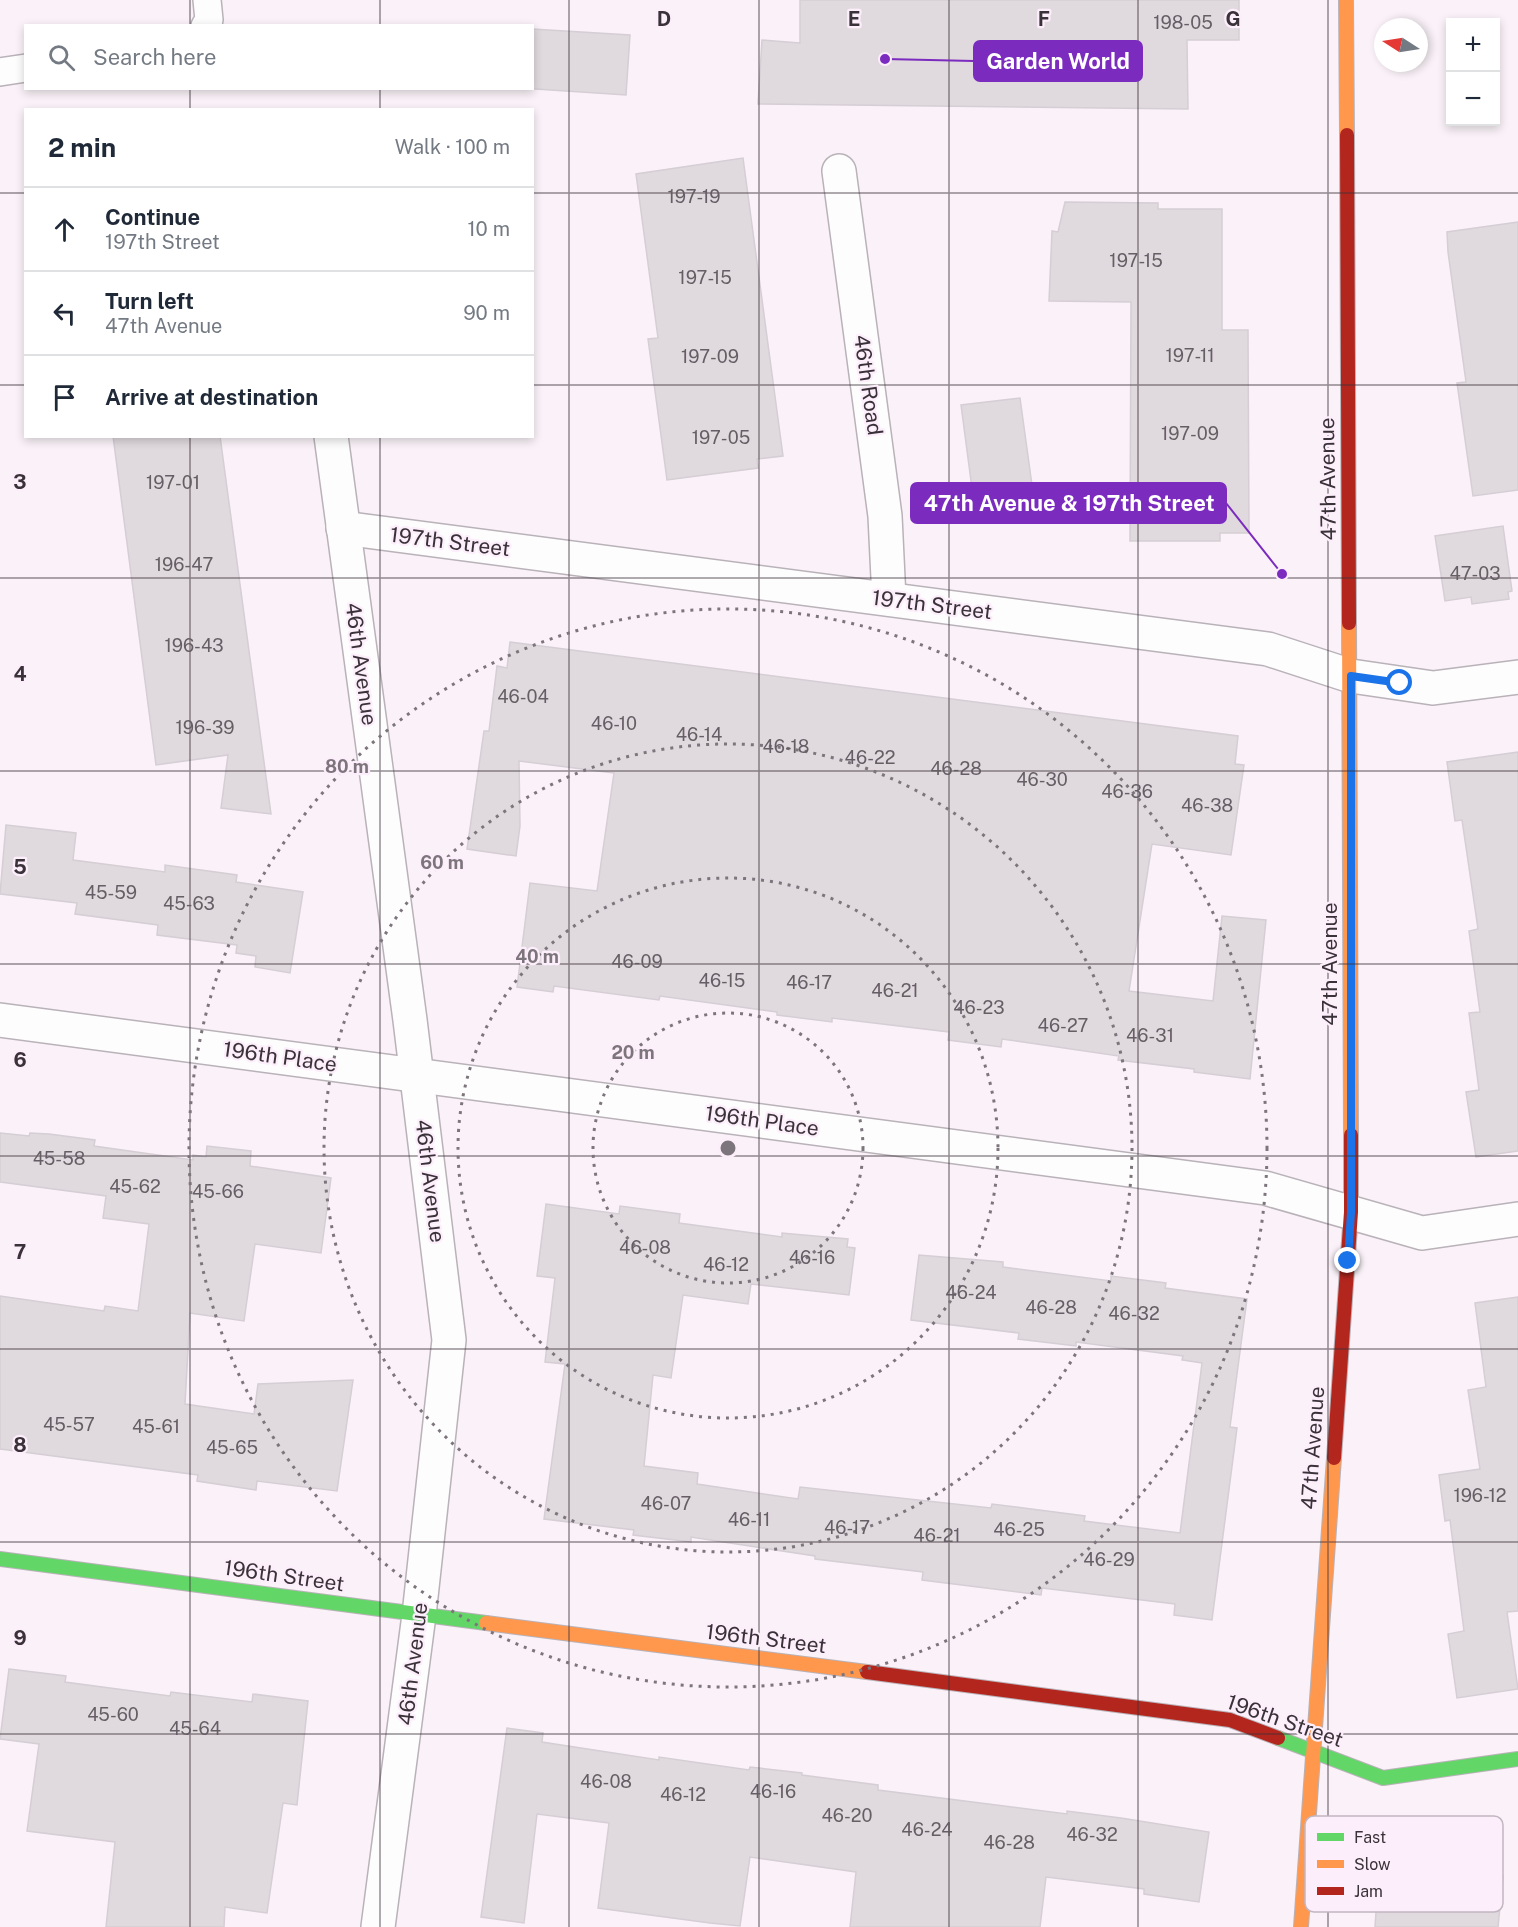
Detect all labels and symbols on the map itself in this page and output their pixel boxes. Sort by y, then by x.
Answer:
text: D [657,7,671,31]
text: E [848,7,860,31]
text: F [1038,7,1050,31]
text: G [1225,7,1241,31]
house number: 198-05 [1153,12,1213,33]
north arrow [1374,18,1428,72]
callout: Garden World [974,41,1142,81]
text: Garden World [986,48,1130,74]
house number: 197-19 [667,186,721,207]
house number: 197-15 [1109,250,1163,271]
house number: 197-15 [678,267,732,288]
street label: 46th Road [849,333,888,437]
house number: 197-11 [1165,345,1215,366]
house number: 197-09 [681,346,739,367]
street label: 47th Avenue [1314,417,1341,541]
house number: 197-09 [1161,423,1219,444]
house number: 197-05 [692,427,750,448]
text: 3 [13,470,27,494]
house number: 197-01 [146,472,200,493]
callout: 47th Avenue & 197th Street [911,483,1226,523]
text: 47th Avenue & 197th Street [923,490,1215,516]
street label: 197th Street [389,522,511,561]
house number: 196-47 [155,554,213,575]
house number: 47-03 [1449,563,1501,584]
street label: 197th Street [871,585,993,624]
street label: 46th Avenue [341,601,382,727]
house number: 196-43 [164,635,224,656]
text: 4 [13,662,27,686]
route start [1386,669,1412,695]
house number: 46-04 [497,686,549,707]
house number: 46-10 [591,713,637,734]
house number: 196-39 [176,717,234,738]
house number: 46-14 [676,724,722,745]
house number: 46-18 [763,736,809,757]
house number: 46-22 [845,747,895,768]
text: 80 m [325,756,369,777]
house number: 46-28 [930,758,982,779]
house number: 46-30 [1016,769,1068,790]
house number: 46-36 [1101,781,1153,802]
house number: 46-38 [1181,795,1233,816]
text: 60 m [420,852,464,873]
text: 5 [13,855,27,879]
house number: 45-59 [85,882,137,903]
house number: 45-63 [163,893,215,914]
street label: 47th Avenue [1317,902,1342,1026]
text: 40 m [515,946,559,967]
house number: 46-09 [611,951,663,972]
house number: 46-15 [699,970,745,991]
house number: 46-17 [786,972,832,993]
house number: 46-21 [871,980,919,1001]
house number: 46-23 [953,997,1005,1018]
house number: 46-27 [1038,1015,1088,1036]
house number: 46-31 [1126,1025,1174,1046]
street label: 196th Place [222,1036,338,1077]
text: 20 m [611,1042,655,1063]
text: 6 [13,1048,27,1072]
street label: 196th Place [704,1100,820,1141]
street label: 46th Avenue [411,1118,450,1244]
centre of rings [718,1138,738,1158]
house number: 45-58 [33,1148,85,1169]
house number: 45-62 [109,1176,161,1197]
house number: 45-66 [192,1181,244,1202]
house number: 46-08 [619,1237,671,1258]
text: 7 [14,1240,26,1264]
house number: 46-16 [789,1247,835,1268]
route end [1334,1247,1360,1273]
house number: 46-12 [703,1254,749,1275]
house number: 46-24 [945,1282,997,1303]
house number: 46-28 [1025,1297,1077,1318]
house number: 46-32 [1108,1303,1160,1324]
street label: 47th Avenue [1296,1386,1329,1510]
house number: 45-57 [43,1414,95,1435]
house number: 45-61 [132,1416,180,1437]
text: 8 [13,1433,27,1457]
house number: 45-65 [206,1437,258,1458]
house number: 196-12 [1453,1485,1507,1506]
house number: 46-07 [641,1493,691,1514]
house number: 46-11 [728,1509,770,1530]
house number: 46-17 [824,1517,870,1538]
house number: 46-25 [993,1519,1045,1540]
house number: 46-21 [913,1525,961,1546]
house number: 46-29 [1083,1549,1135,1570]
street label: 196th Street [222,1555,346,1596]
street label: 46th Avenue [393,1601,432,1727]
street label: 196th Street [704,1619,828,1658]
text: 9 [13,1626,27,1650]
street label: 196th Street [1224,1689,1347,1752]
house number: 45-60 [87,1704,139,1725]
house number: 45-64 [169,1718,221,1739]
house number: 46-08 [580,1771,632,1792]
house number: 46-16 [750,1781,796,1802]
house number: 46-12 [660,1784,706,1805]
house number: 46-20 [821,1805,873,1826]
legend [1305,1816,1503,1912]
house number: 46-24 [901,1819,953,1840]
house number: 46-32 [1066,1824,1118,1845]
text: Fast [1354,1828,1386,1847]
house number: 46-28 [983,1832,1035,1853]
text: Slow [1354,1855,1391,1874]
text: Jam [1354,1882,1383,1901]

